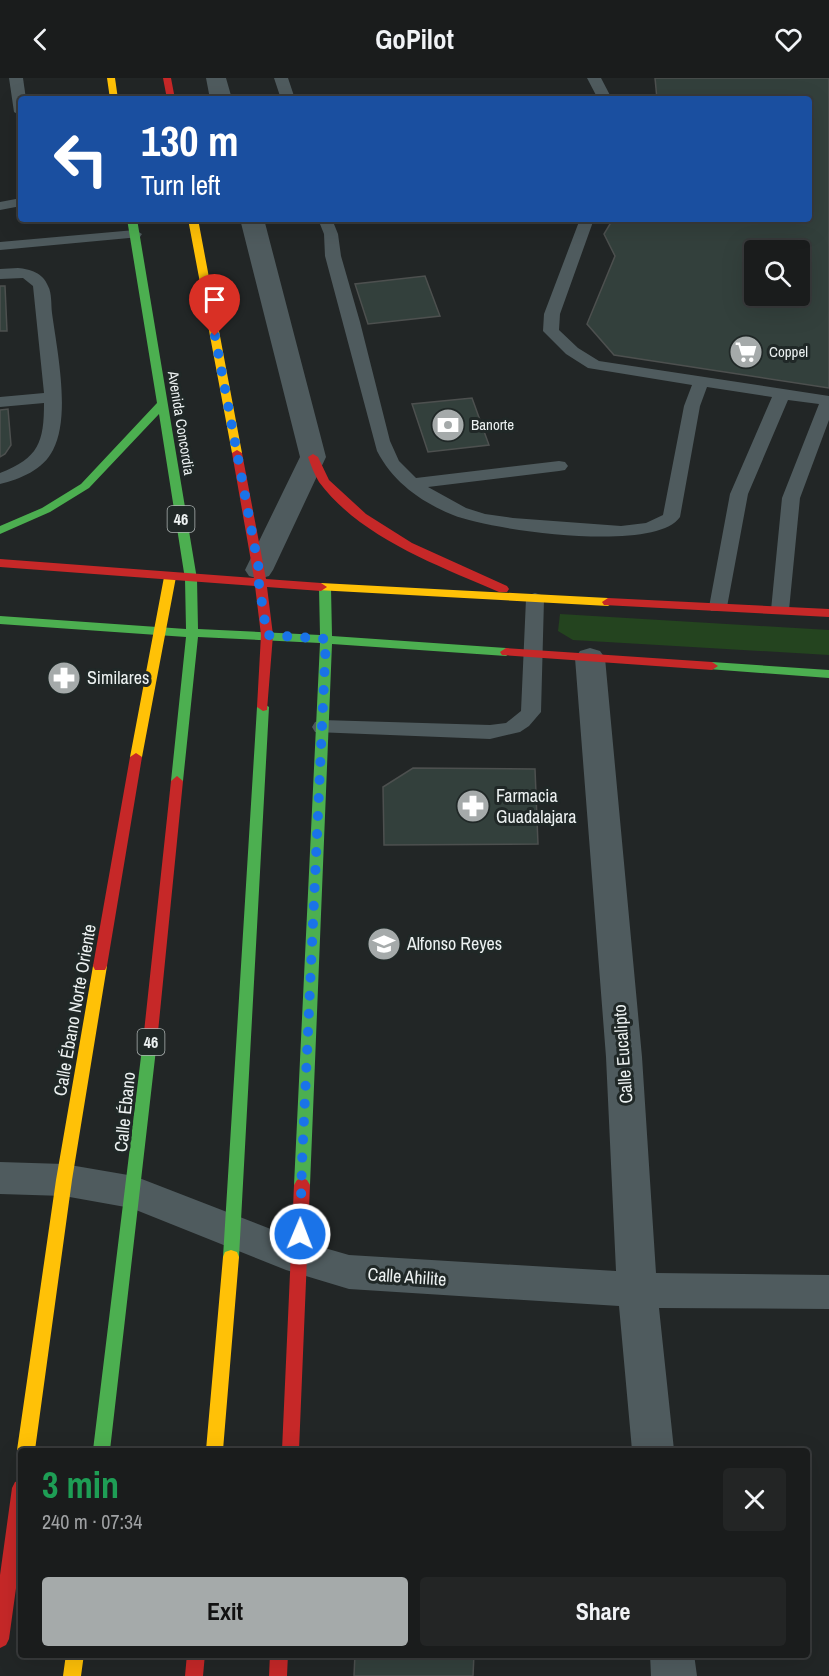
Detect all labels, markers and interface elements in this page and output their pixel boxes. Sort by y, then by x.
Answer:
text: GoPilot [375,21,454,57]
icon: back [24,23,57,56]
icon: heart [772,23,805,56]
text: 130 m [141,113,239,169]
icon: left [42,120,120,198]
text: Turn left [141,167,220,203]
map controls [744,240,810,306]
button: search [744,240,810,306]
pin [189,274,240,336]
icon: arrive [198,283,231,316]
supermarket icon: Coppel [728,334,764,370]
place label: Coppel [769,341,808,362]
street label: Avenida Concordia [163,368,200,477]
bank icon: Banorte [430,407,466,443]
place label: Banorte [471,414,514,435]
road number: 46 [168,506,195,532]
pharmacy icon: Similares [46,660,82,696]
place label: Similares [87,665,149,690]
place label: Farmacia Guadalajara [496,783,576,829]
pharmacy icon: Farmacia Guadalajara [455,788,491,824]
street label: Calle Ébano Norte Oriente [47,922,102,1098]
school or university icon: Alfonso Reyes [366,926,402,962]
place label: Alfonso Reyes [406,931,502,956]
street label: Calle Eucalipto [607,1004,638,1104]
road number: 46 [138,1029,164,1055]
street label: Calle Ébano [108,1071,141,1153]
position arrow [268,1202,332,1266]
street label: Calle Ahilite [367,1261,447,1292]
text: 3 min [42,1461,119,1509]
button: close [723,1468,786,1531]
text: 240 m · 07:34 [42,1508,142,1535]
button: Exit [42,1577,408,1646]
button: Share [420,1577,786,1646]

